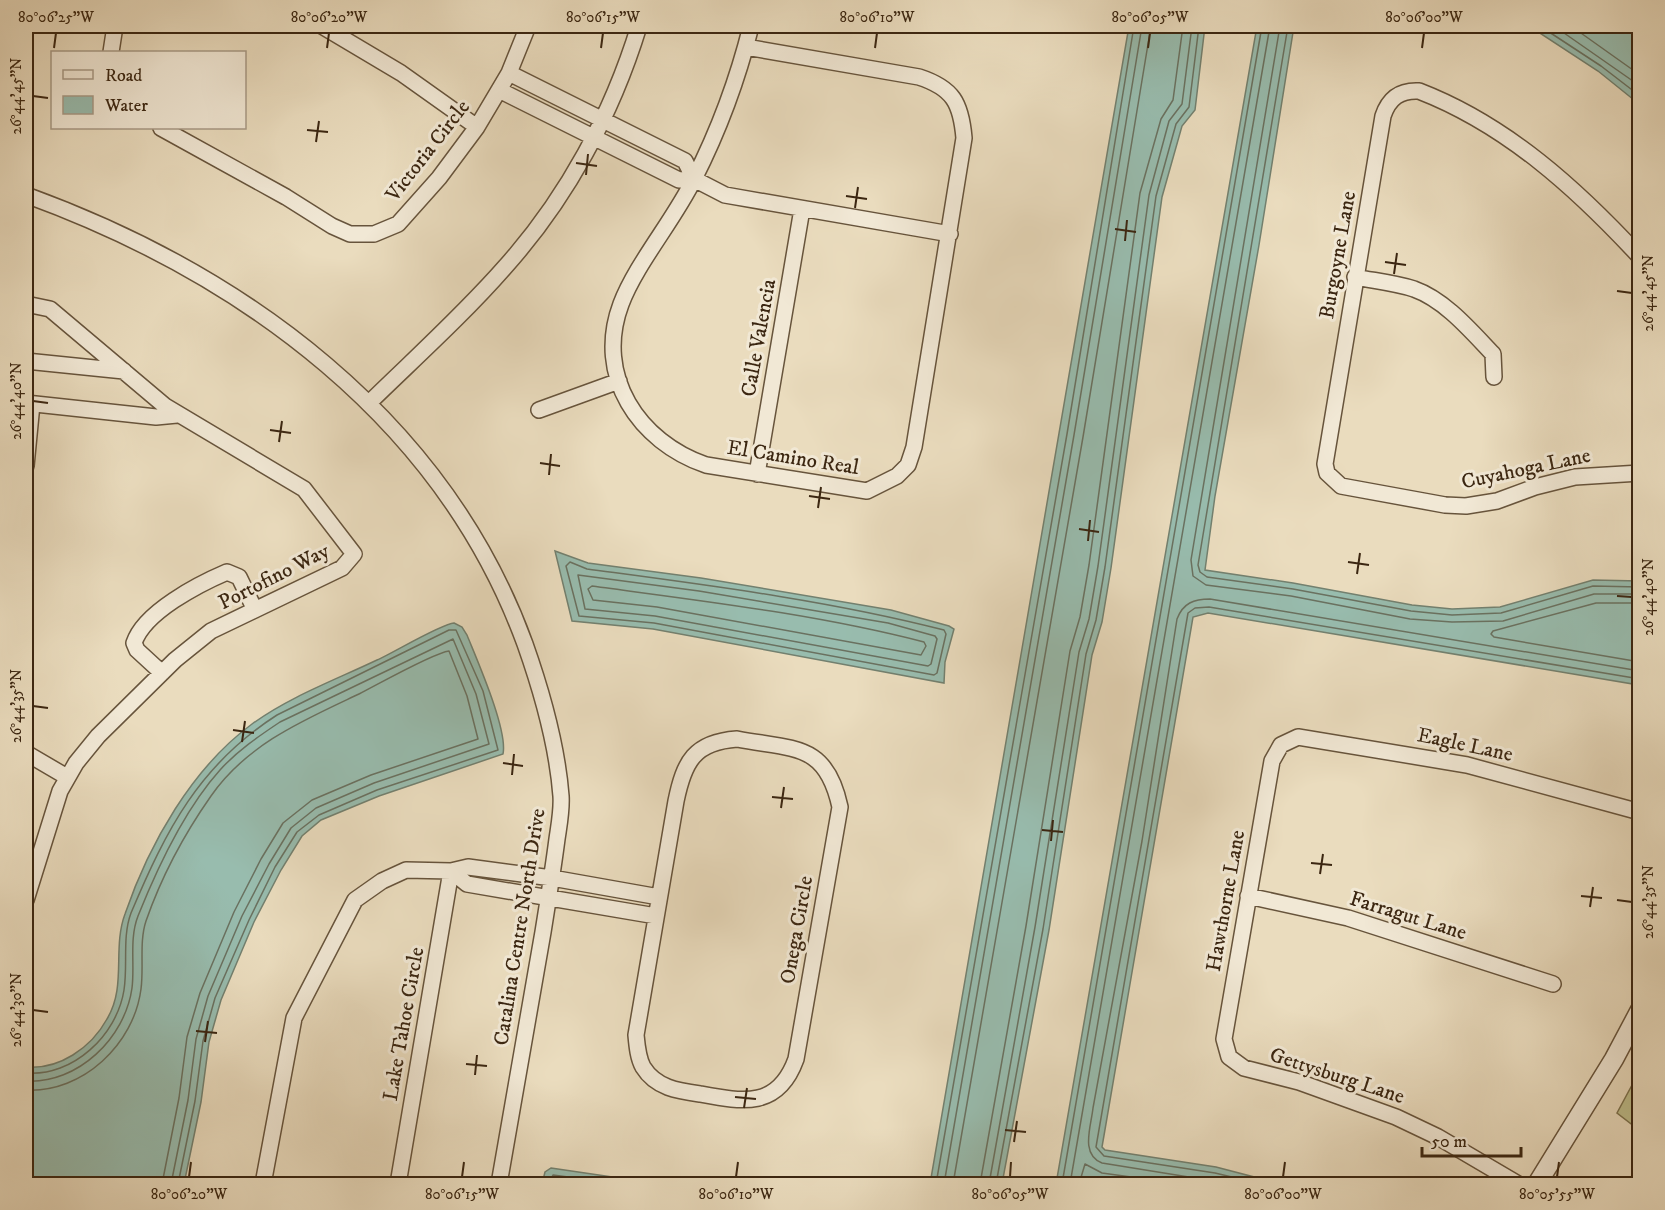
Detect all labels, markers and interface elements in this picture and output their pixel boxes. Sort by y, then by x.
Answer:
text: 80°06'25"W [18,8,94,27]
text: 80°06'20"W [291,8,368,27]
text: 80°06'15"W [566,8,640,27]
text: 80°06'10"W [840,8,915,27]
text: 80°06'05"W [1112,8,1189,27]
text: 80°06'00"W [1385,8,1463,27]
legend [51,51,246,129]
text: 26°44'45"N [7,58,26,134]
text: Road [105,65,142,87]
text: Water [104,95,148,117]
street label: Victoria Circle [380,95,476,208]
street label: Burgoyne Lane [1314,189,1362,321]
text: 26°44'45"N [1639,255,1658,331]
street label: Calle Valencia [736,277,782,399]
text: 26°44'40"N [7,362,26,440]
street label: El Camino Real [725,435,861,481]
street label: Cuyahoga Lane [1459,443,1593,495]
street label: Portofino Way [214,538,335,616]
text: 26°44'40"N [1639,558,1658,636]
text: 26°44'35"N [7,669,26,743]
street label: Eagle Lane [1415,722,1515,768]
street label: Catalina Centre North Drive [488,806,552,1047]
street label: Hawthorne Lane [1201,828,1251,974]
text: 26°44'35"N [1639,865,1658,939]
street label: Onega Circle [775,874,819,986]
street label: Farragut Lane [1346,886,1470,946]
street label: Lake Tahoe Circle [378,945,430,1103]
text: 26°44'30"N [7,973,26,1047]
street label: Gettysburg Lane [1266,1042,1408,1110]
scale bar [1422,1120,1521,1158]
text: 50 m [1431,1131,1467,1153]
text: 80°06'20"W [151,1185,228,1204]
text: 80°06'15"W [425,1185,499,1204]
text: 80°06'10"W [699,1185,774,1204]
text: 80°06'05"W [972,1185,1049,1204]
text: 80°06'00"W [1244,1185,1322,1204]
text: 80°05'55"W [1519,1185,1595,1204]

